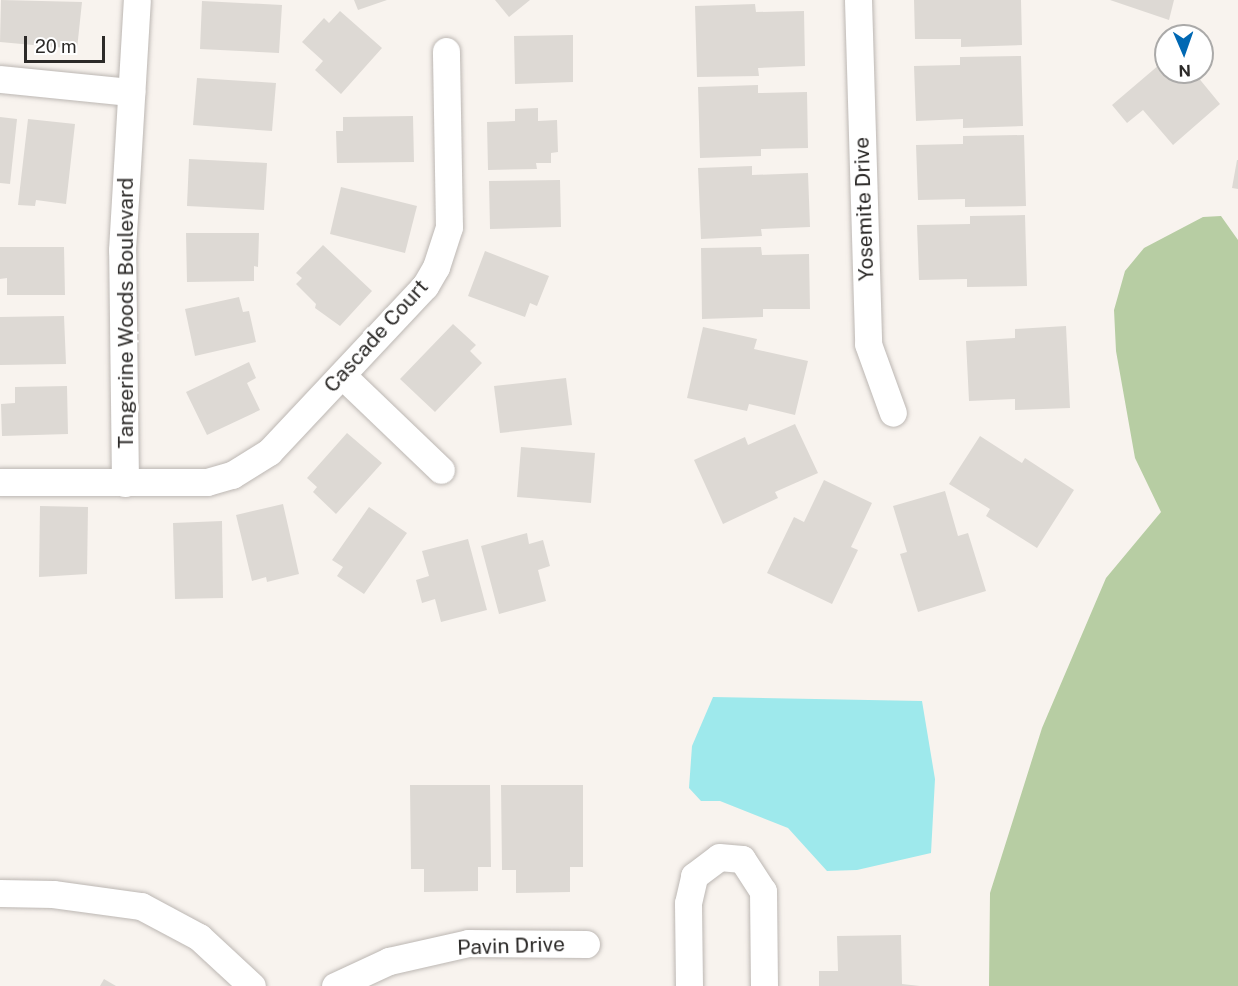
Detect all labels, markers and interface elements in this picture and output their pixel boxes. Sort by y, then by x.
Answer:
scale bar [27,24,108,62]
north arrow [1154,24,1214,84]
text: 20 m [35,36,77,57]
text: N [1178,61,1191,80]
street label: Yosemite Drive [849,136,879,282]
street label: Tangerine Woods Boulevard [113,177,139,449]
street label: Cascade Court [319,274,433,398]
street label: Pavin Drive [457,932,565,960]

